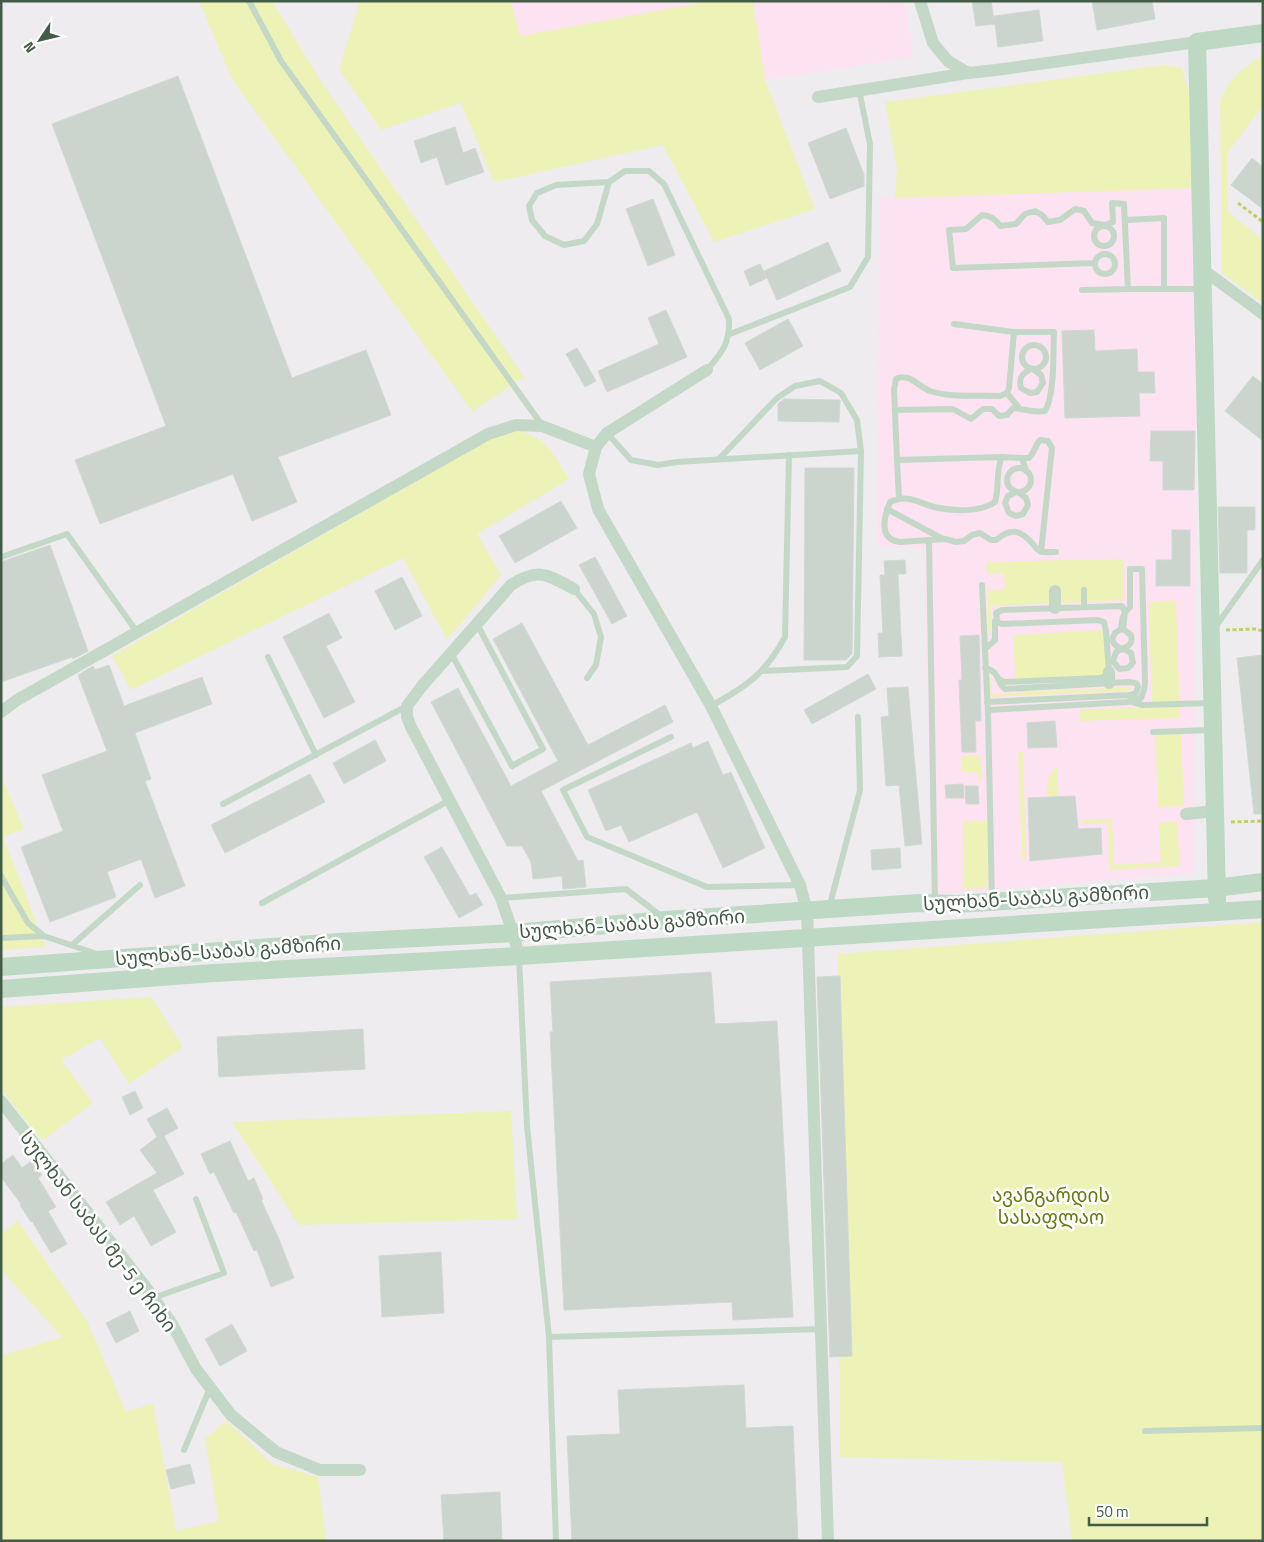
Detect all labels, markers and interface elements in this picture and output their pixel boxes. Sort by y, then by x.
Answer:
north arrow [15,15,65,65]
text: N [18,38,40,58]
street label: სულხან-საბას გამზირი [922,877,1150,917]
street label: სულხან-საბას გამზირი [518,901,746,945]
street label: სულხან-საბას გამზირი [114,928,342,972]
street label: სულხან საბას მე-5 ე ჩიხი [13,1124,185,1338]
park label: ავანგარდის სასაფლაო [992,1180,1110,1231]
scale bar [1089,1494,1206,1526]
text: 50 m [1096,1500,1129,1523]

